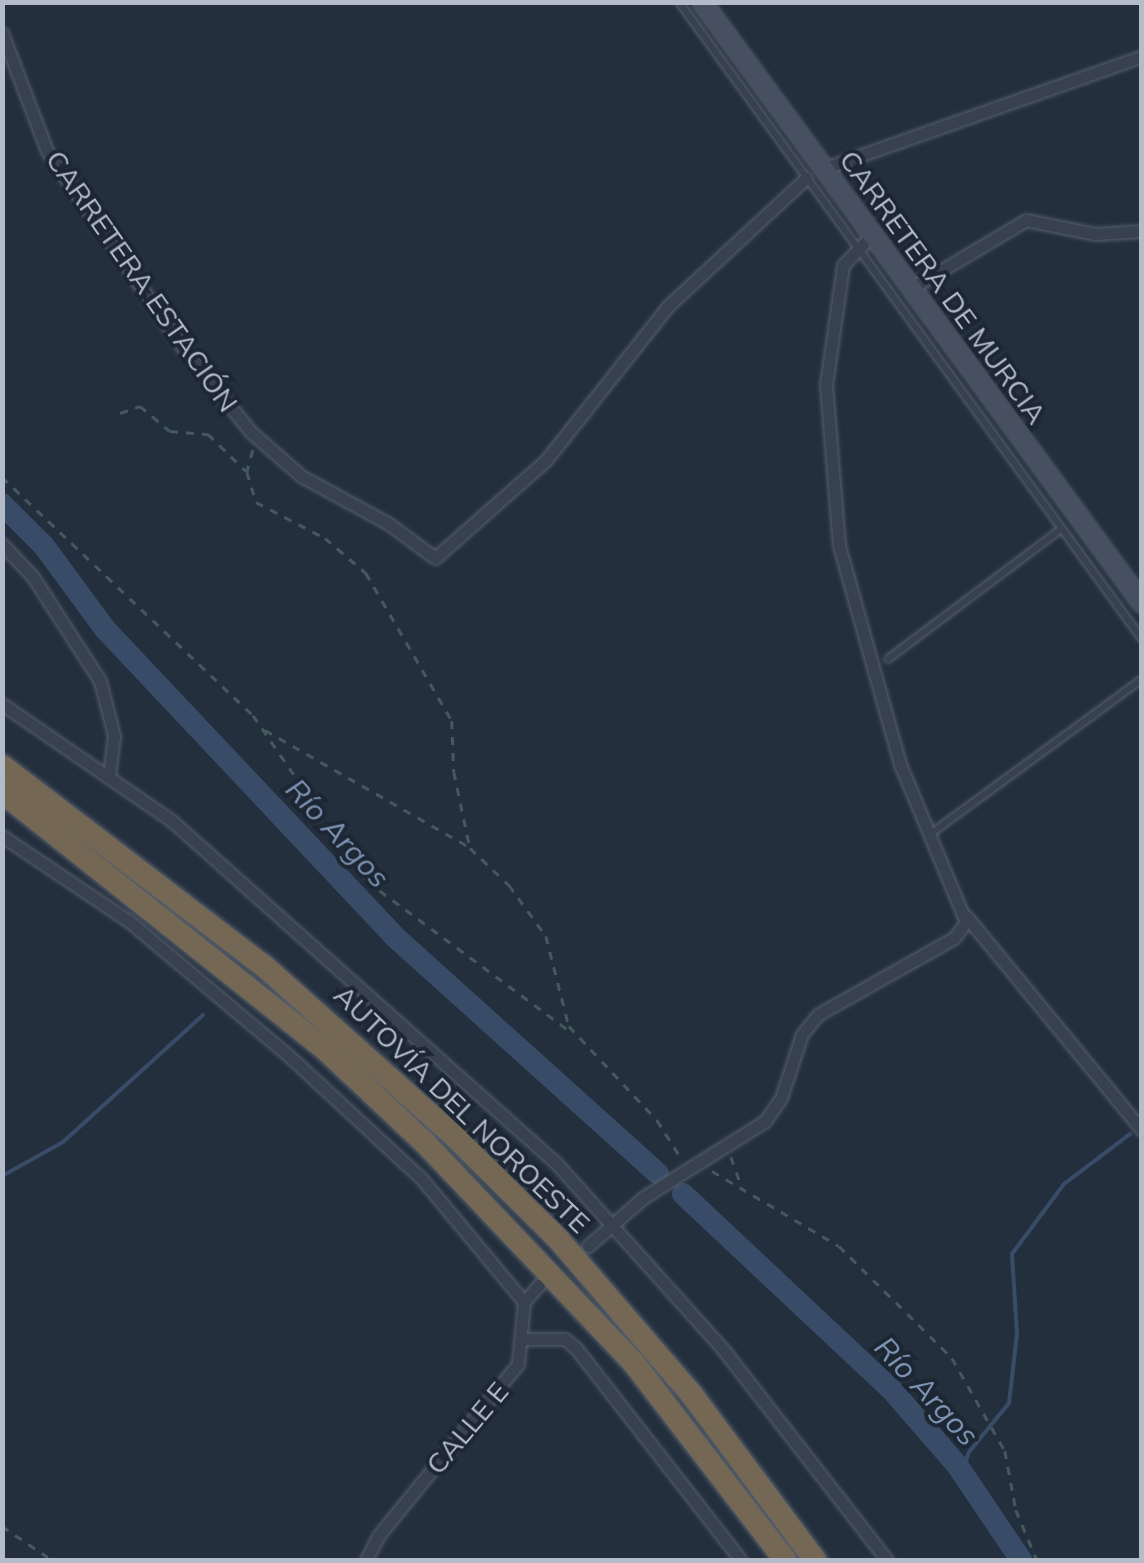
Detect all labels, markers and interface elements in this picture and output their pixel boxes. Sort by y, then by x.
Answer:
street label: CARRETERA ESTACIÓN [39,144,245,418]
street label: CARRETERA DE MURCIA [832,144,1054,430]
water label: Río Argos [279,771,397,895]
street label: AUTOVÍA DEL NOROESTE [327,978,597,1240]
water label: Río Argos [868,1329,986,1453]
street label: CALLE E [419,1375,515,1481]

